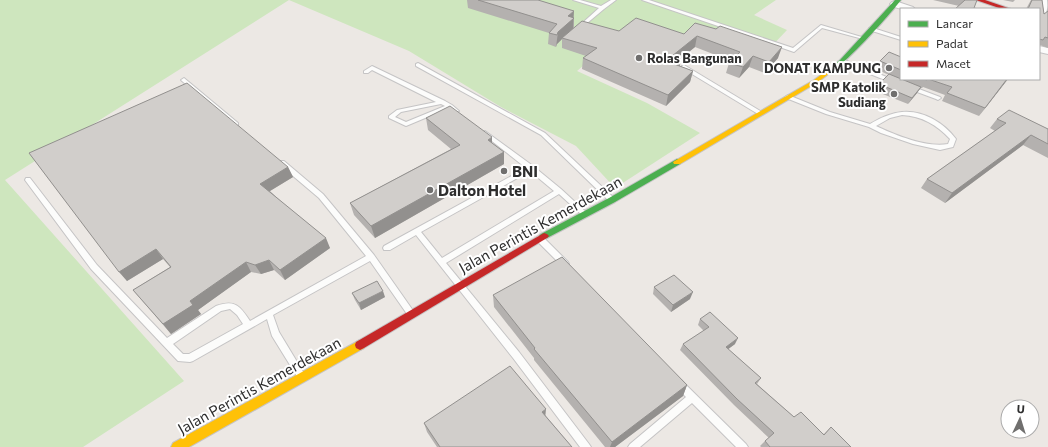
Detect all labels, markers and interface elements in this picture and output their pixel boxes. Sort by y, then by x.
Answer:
legend [900,8,1040,80]
text: Lancar [936,16,973,30]
text: Padat [936,36,968,50]
place label: Rolas Bangunan [647,50,742,66]
marker: Rolas Bangunan [634,53,644,63]
text: Macet [936,56,971,70]
place label: DONAT KAMPUNG [764,60,881,76]
marker: DONAT KAMPUNG [884,63,894,73]
place label: SMP Katolik Sudiang [811,79,887,110]
marker: SMP Katolik Sudiang [889,89,899,99]
place label: BNI [512,162,538,180]
marker: BNI [499,166,509,176]
street label: Jalan Perintis Kemerdekaan [455,172,625,276]
place label: Dalton Hotel [438,181,526,199]
marker: Dalton Hotel [425,185,435,195]
street label: Jalan Perintis Kemerdekaan [174,333,344,437]
north arrow [1000,399,1040,439]
text: U [1016,402,1025,415]

